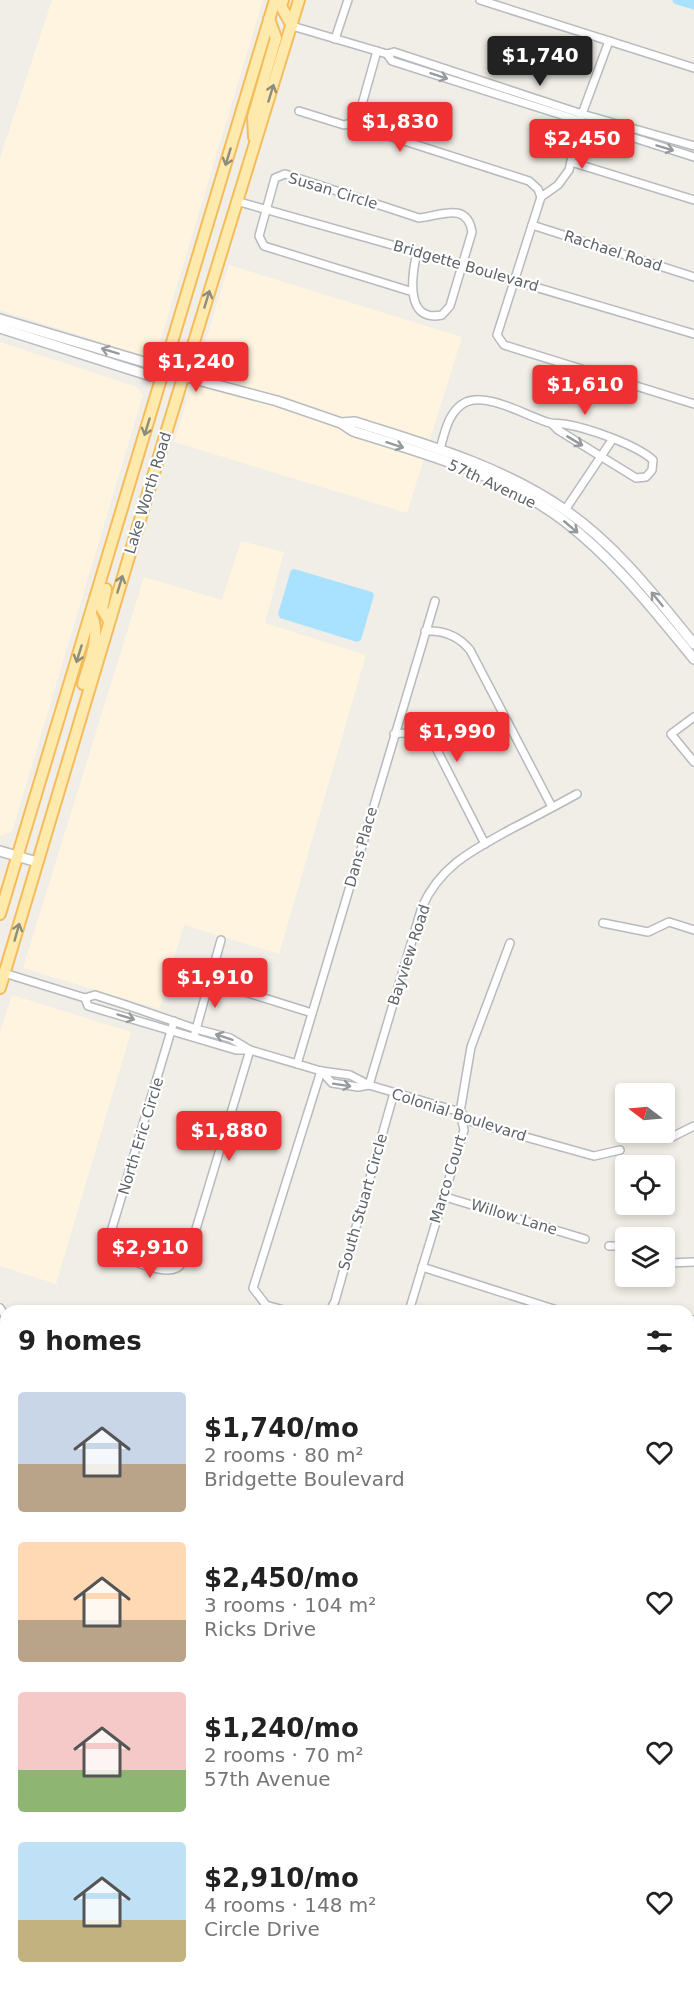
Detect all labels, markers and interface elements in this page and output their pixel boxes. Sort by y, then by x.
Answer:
pin: $1,740 [491,36,589,87]
text: $1,740 [501,43,579,67]
one-way arrow [429,72,448,83]
one-way arrow [266,84,277,103]
pin: $1,830 [351,102,449,153]
text: $1,830 [361,109,439,133]
pin: $2,450 [533,119,631,170]
text: $2,450 [543,126,621,150]
one-way arrow [655,143,674,154]
one-way arrow [222,147,233,166]
street label: Susan Circle [286,169,380,213]
street label: Rachael Road [562,227,664,275]
street label: Bridgette Boulevard [391,237,541,295]
one-way arrow [202,290,213,309]
pin: $1,240 [147,342,245,393]
one-way arrow [101,345,120,356]
text: $1,240 [157,349,235,373]
pin: $1,610 [536,365,634,416]
text: $1,610 [546,372,624,396]
one-way arrow [141,417,152,436]
street label: Lake Worth Road [121,430,175,556]
one-way arrow [566,435,583,447]
one-way arrow [385,440,404,451]
street label: 57th Avenue [445,456,539,512]
one-way arrow [563,520,578,534]
one-way arrow [115,575,126,594]
one-way arrow [650,592,664,607]
one-way arrow [73,644,84,663]
pin: $1,990 [408,712,506,763]
text: $1,990 [418,719,496,743]
street label: Dans Place [341,805,381,889]
street label: Bayview Road [384,902,434,1008]
one-way arrow [12,923,23,942]
pin: $1,910 [166,958,264,1009]
text: $1,910 [176,965,254,989]
one-way arrow [116,1012,135,1023]
one-way arrow [215,1031,234,1042]
street label: North Eric Circle [115,1075,167,1197]
one-way arrow [332,1080,352,1091]
north arrow [615,1083,675,1143]
map controls [615,1083,675,1287]
street label: Colonial Boulevard [389,1085,529,1145]
pin: $1,880 [180,1111,278,1162]
text: $1,880 [190,1118,268,1142]
street label: South Stuart Circle [335,1132,391,1272]
street label: Marco Court [426,1133,470,1225]
button: locate [615,1155,675,1215]
street label: Willow Lane [469,1195,559,1239]
button: layers [615,1227,675,1287]
pin: $2,910 [101,1228,199,1279]
text: $2,910 [111,1235,189,1259]
icon: filters [643,1325,676,1358]
text: 9 homes [18,1326,142,1356]
text: $1,740/mo [204,1413,359,1443]
icon: home [66,1416,138,1488]
icon: heart [643,1436,676,1469]
text: 2 rooms · 80 m² [204,1443,364,1467]
text: Bridgette Boulevard [204,1467,405,1491]
text: $2,450/mo [204,1563,359,1593]
icon: home [66,1566,138,1638]
icon: heart [643,1586,676,1619]
text: 3 rooms · 104 m² [204,1593,376,1617]
text: Ricks Drive [204,1617,316,1641]
text: $1,240/mo [204,1713,359,1743]
icon: home [66,1716,138,1788]
icon: heart [643,1736,676,1769]
text: 2 rooms · 70 m² [204,1743,364,1767]
text: 57th Avenue [204,1767,331,1791]
text: $2,910/mo [204,1863,359,1893]
icon: home [66,1866,138,1938]
icon: heart [643,1886,676,1919]
text: 4 rooms · 148 m² [204,1893,376,1917]
text: Circle Drive [204,1917,320,1941]

